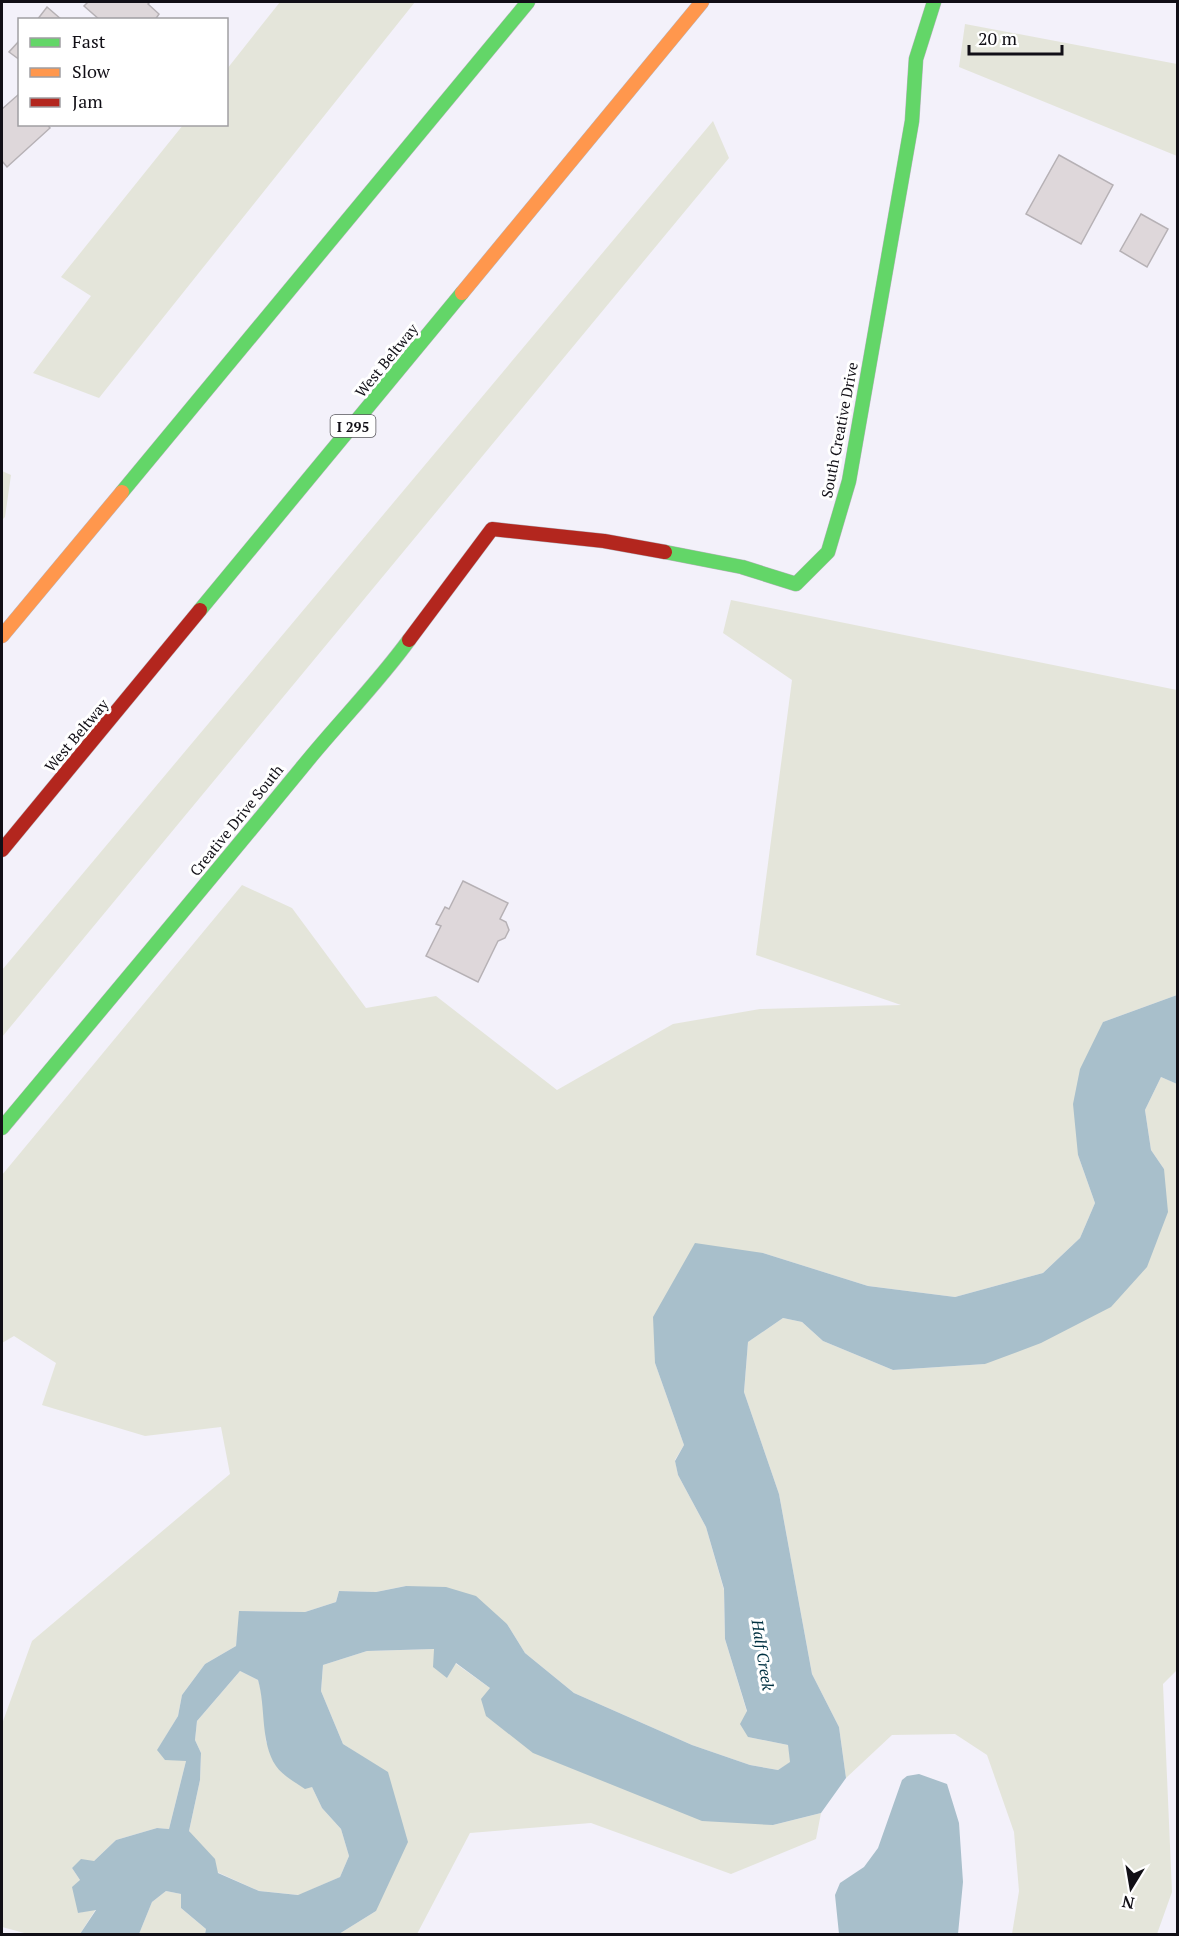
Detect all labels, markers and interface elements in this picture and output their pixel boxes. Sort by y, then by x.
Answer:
legend [18,18,228,126]
scale bar [969,18,1062,56]
text: 20 m [978,26,1018,50]
text: Fast [72,29,106,53]
text: Slow [72,59,111,83]
text: Jam [72,89,103,113]
street label: West Beltway [350,319,422,401]
street label: South Creative Drive [816,360,862,500]
road number: I 295 [330,415,376,437]
street label: West Beltway [40,694,113,776]
street label: Creative Drive South [185,760,287,880]
water label: Half Creek [746,1617,780,1692]
north arrow [1101,1858,1161,1918]
text: N [1120,1891,1136,1915]

